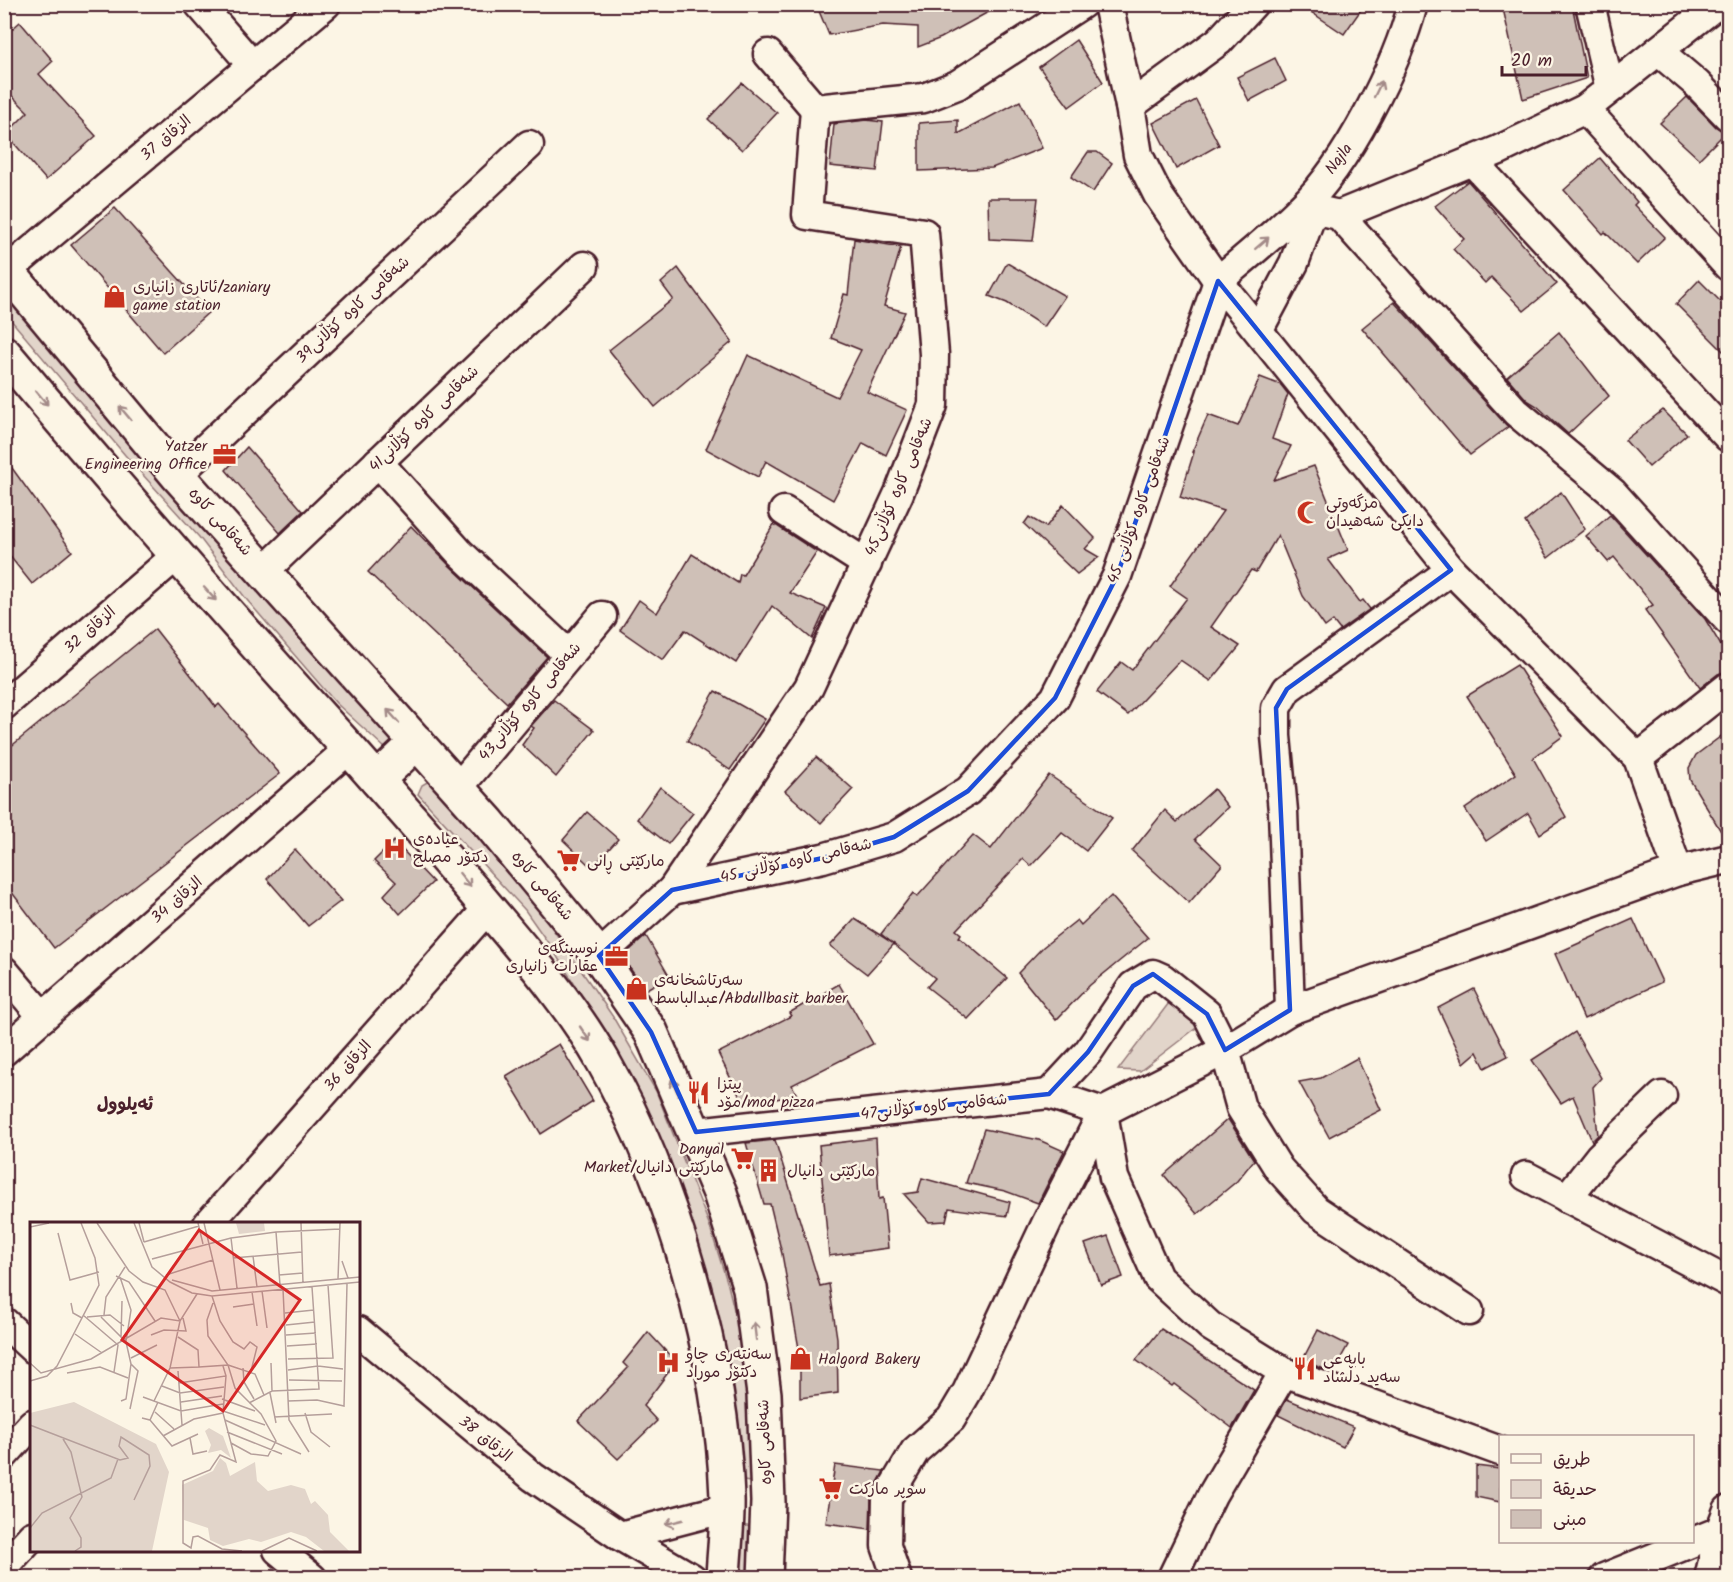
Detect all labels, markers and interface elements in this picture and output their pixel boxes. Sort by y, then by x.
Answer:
scale bar [1502,39,1586,77]
text: 20 m [1511,47,1552,76]
one-way arrow [1373,81,1385,99]
street label: الزقاق 37 [135,109,197,167]
street label: Najla [1319,138,1359,180]
one-way arrow [1254,236,1269,250]
street label: شەقامی کاوە کۆڵانی39 [290,250,416,370]
place label: ئاتاری زانیاری/zaniary game station [132,275,271,318]
shop icon: ئاتاری زانیاری/zaniary game station [102,283,128,309]
street label: شەقامی کاوە کۆڵانی41 [363,360,485,478]
one-way arrow [35,390,49,405]
one-way arrow [119,405,132,421]
street label: شەقامی کاوە کۆڵانی45 [858,414,940,560]
street label: شەقامی کاوە کۆڵانی 45 [1101,433,1177,587]
place label: Yatzer Engineering Office [85,434,209,477]
office icon: Yatzer Engineering Office [212,442,238,468]
street label: شەقامی کاوە [182,482,258,562]
place label: مزگەوتی دایکی شەهیدان [1326,491,1424,534]
mosque icon: مزگەوتی دایکی شەهیدان [1295,499,1321,525]
one-way arrow [203,586,217,601]
street label: الزقاق 32 [58,600,122,660]
street label: شەقامی کاوە کۆڵانی43 [472,637,588,767]
one-way arrow [386,709,400,724]
place label: عیادەی دکتۆر مصلح [413,827,488,870]
street label: شەقامی کاوە کۆڵانی 45 [718,831,874,891]
hospital icon: عیادەی دکتۆر مصلح [382,835,408,861]
street label: شەقامی کاوە [505,845,579,927]
supermarket icon: مارکێتی ڕانی [556,848,582,874]
place label: مارکێتی ڕانی [587,849,665,875]
street label: الزقاق 34 [145,870,209,930]
one-way arrow [459,872,472,888]
place label: نوسینگەی عقارات زانیاری [506,936,598,979]
office icon: نوسینگەی عقارات زانیاری [603,944,629,970]
place label: سەرتاشخانەی عبدالباسط/Abdullbasit barber [654,968,849,1011]
shop icon: سەرتاشخانەی عبدالباسط/Abdullbasit barber [623,976,649,1002]
one-way arrow [579,1025,591,1042]
street label: الزقاق 36 [318,1035,378,1097]
place label: پیتزا مۆد/mod pizza [717,1072,814,1115]
one-way arrow [669,1078,681,1096]
restaurant icon: پیتزا مۆد/mod pizza [686,1080,712,1106]
street label: شەقامی کاوە کۆڵانی47 [859,1087,1009,1127]
district label: ئەیلوول [97,1091,153,1120]
place label: Danyal Market/مارکێتی دانیال [584,1137,724,1180]
supermarket icon: Danyal Market/مارکێتی دانیال [729,1145,755,1171]
building icon: مارکێتی دانیال [756,1158,782,1184]
place label: مارکێتی دانیال [787,1159,875,1184]
inset map [30,1222,360,1552]
one-way arrow [750,1321,761,1341]
place label: سەنتەری چاو دکتۆر موراد [684,1342,772,1385]
shop icon: Halgord Bakery [787,1346,813,1372]
place label: Halgord Bakery [818,1347,920,1372]
place label: بایەعی سەید دڵشاد [1323,1347,1401,1390]
hospital icon: سەنتەری چاو دکتۆر موراد [655,1350,681,1376]
restaurant icon: بایەعی سەید دڵشاد [1292,1355,1318,1381]
street label: شەقامی کاوە [751,1399,779,1485]
street label: الزقاق 38 [453,1410,517,1468]
legend [1499,1435,1694,1543]
text: طريق [1553,1446,1591,1475]
supermarket icon: سوپر مارکت [818,1476,844,1502]
text: حديقة [1553,1476,1597,1505]
place label: سوپر مارکت [849,1477,926,1502]
text: مبنى [1553,1506,1587,1535]
one-way arrow [664,1517,683,1529]

